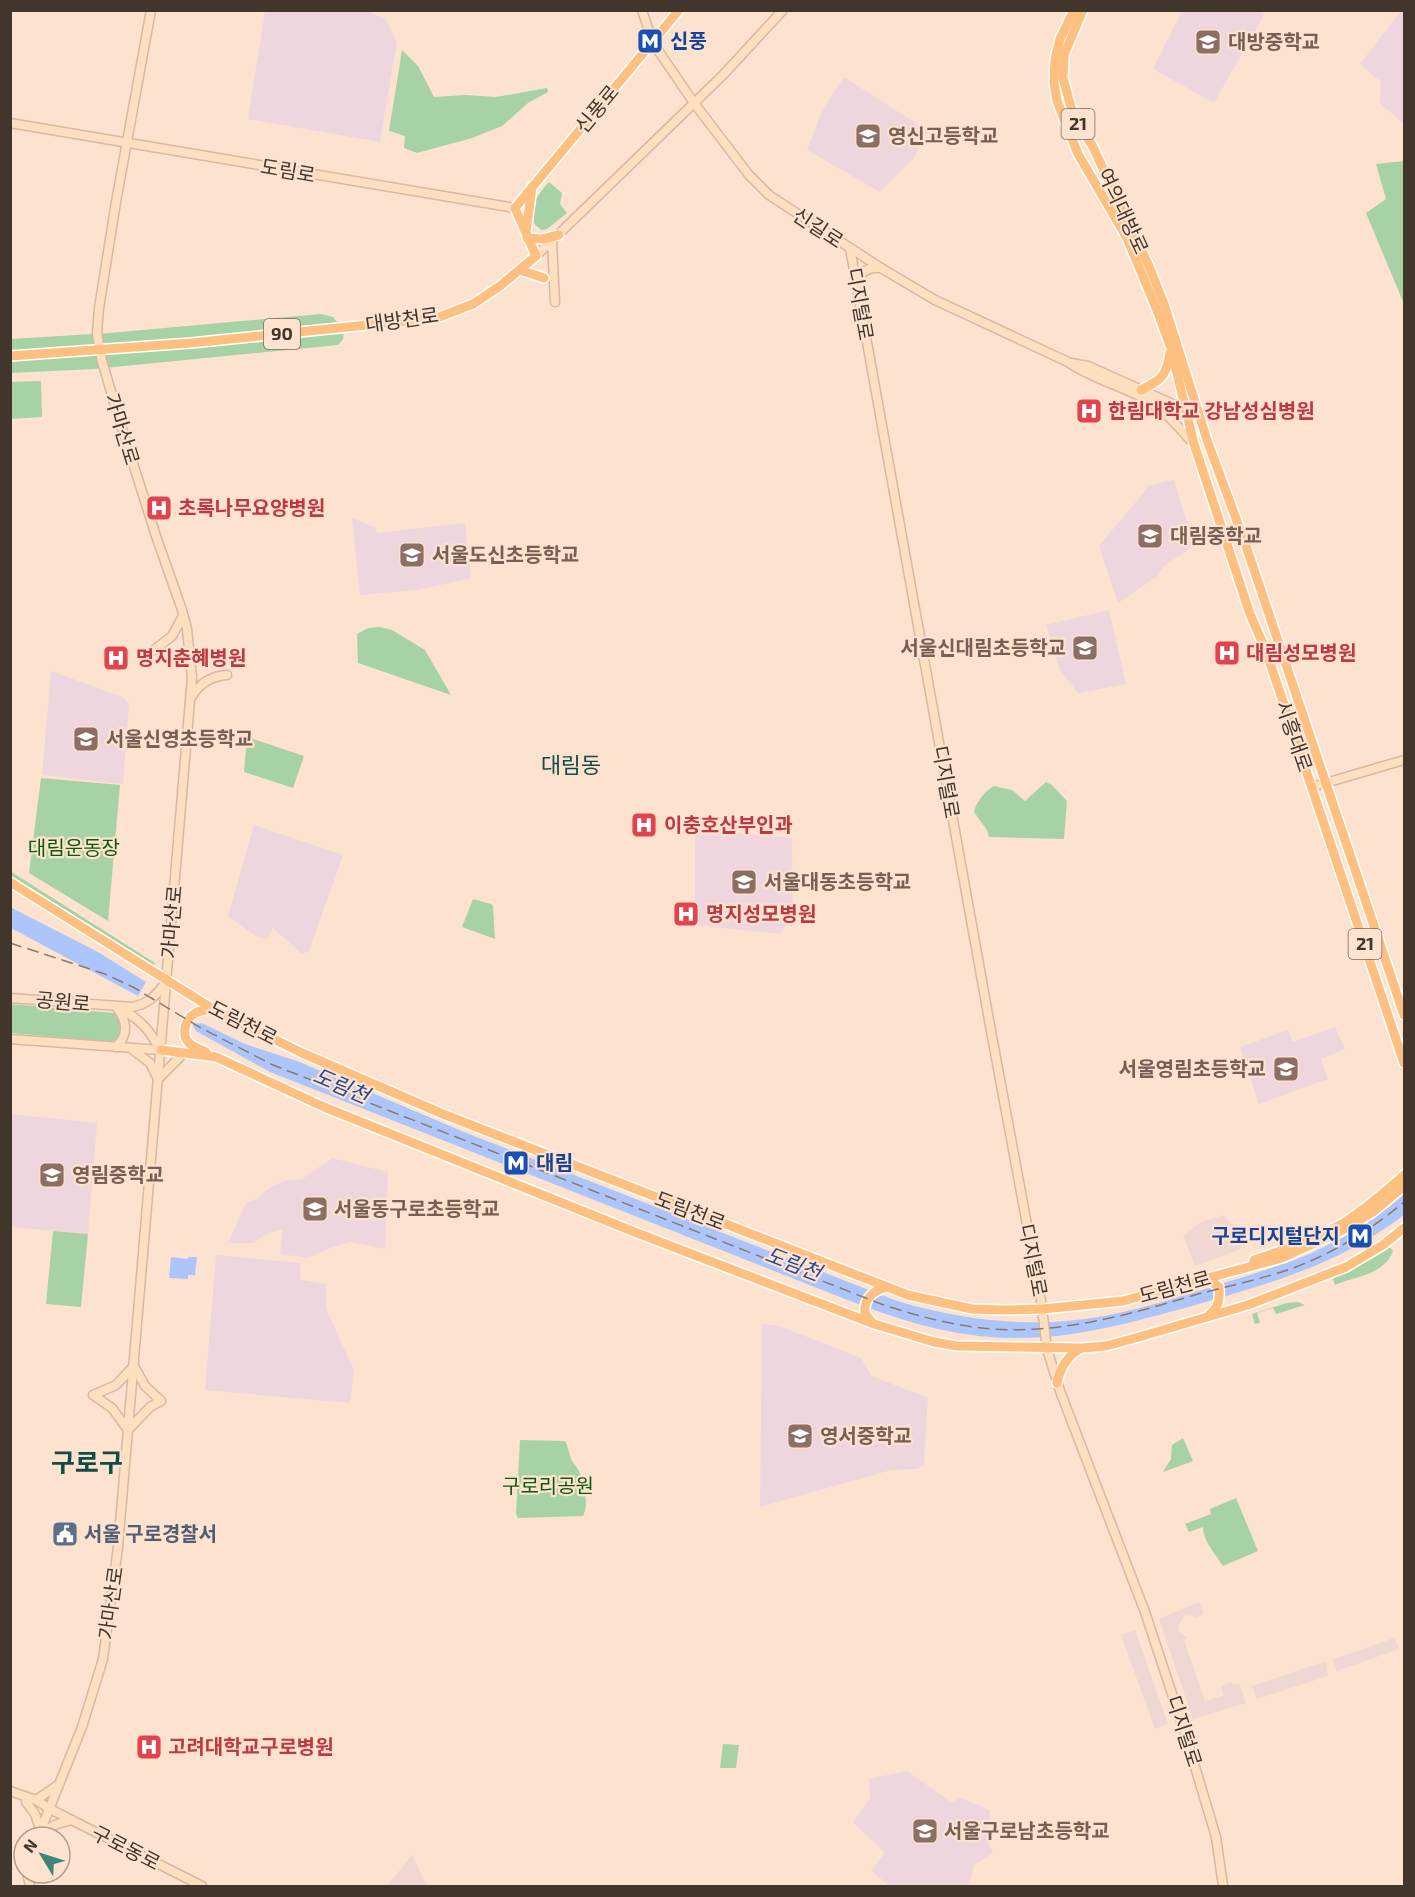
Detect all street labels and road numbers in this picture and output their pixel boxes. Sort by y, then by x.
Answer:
street label: 신풍로 [569,79,623,137]
road number: 21 [1062,109,1094,139]
street label: 도림로 [259,153,317,187]
street label: 여의대방로 [1094,164,1154,257]
street label: 신길로 [789,202,848,252]
street label: 디지털로 [843,265,879,342]
street label: 대방천로 [364,302,440,336]
road number: 90 [264,319,300,349]
street label: 가마산로 [101,390,145,467]
street label: 시흥대로 [1272,697,1318,774]
street label: 디지털로 [929,743,965,820]
street label: 가마산로 [156,884,186,960]
road number: 21 [1348,929,1382,959]
street label: 공원로 [35,987,92,1015]
street label: 도림천로 [205,995,282,1050]
street label: 도림천로 [652,1186,729,1234]
street label: 디지털로 [1015,1221,1053,1298]
street label: 도림천로 [1136,1265,1213,1307]
street label: 가마산로 [93,1565,127,1641]
street label: 디지털로 [1162,1692,1208,1769]
street label: 구로동로 [88,1820,165,1875]

